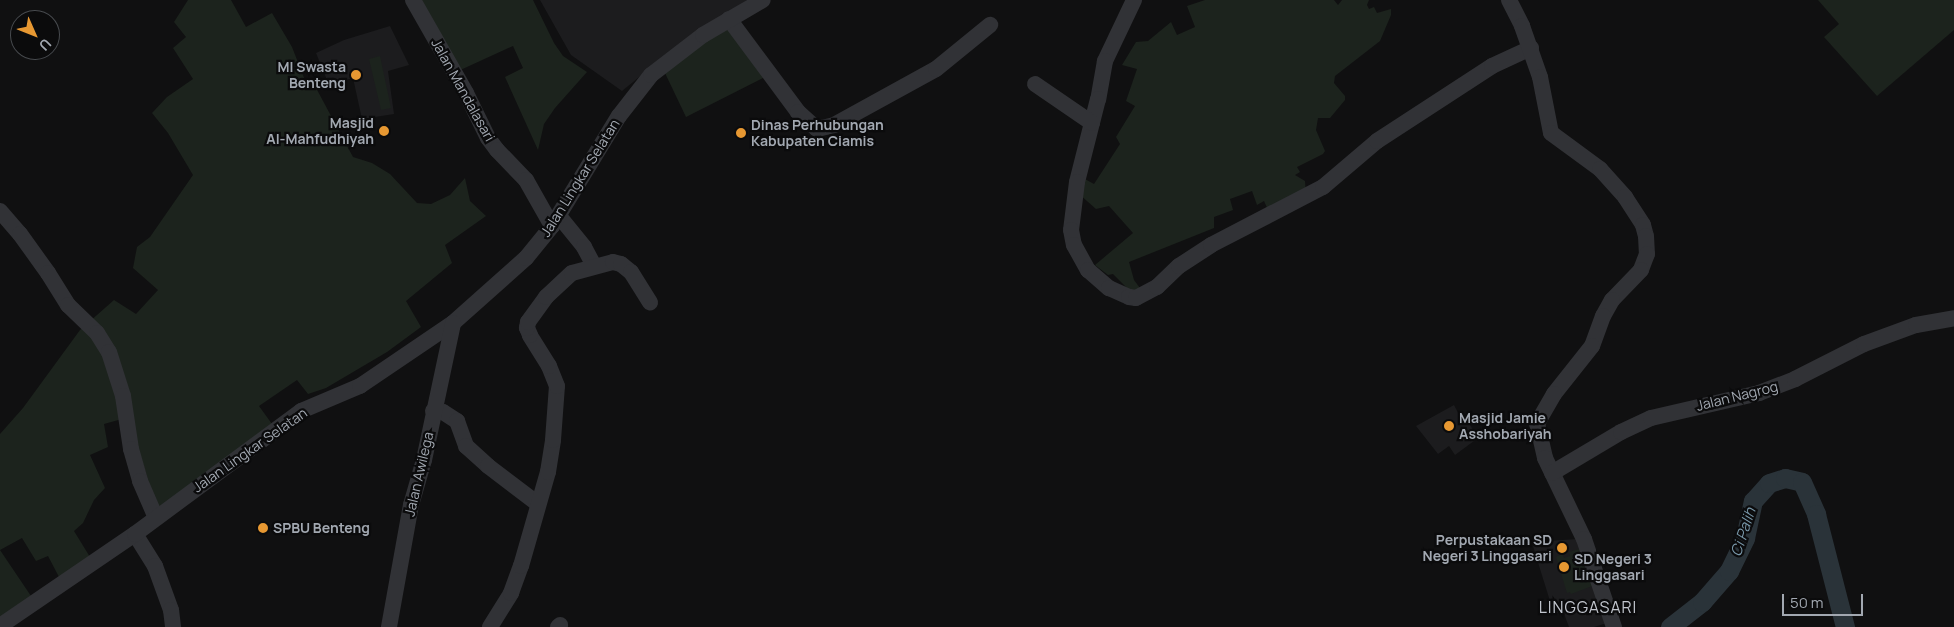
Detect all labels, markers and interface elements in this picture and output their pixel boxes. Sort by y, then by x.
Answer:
north arrow [10,10,60,60]
text: U [35,35,56,55]
street label: Jalan Mandalasari [428,36,498,144]
place label: MI Swasta Benteng [278,59,346,92]
marker: MI Swasta Benteng [350,69,362,81]
place label: Masjid Al-Mahfudhiyah [266,115,374,148]
street label: Jalan Lingkar Selatan [537,116,623,240]
place label: Dinas Perhubungan Kabupaten Ciamis [751,117,884,150]
marker: Masjid Al-Mahfudhiyah [378,125,390,137]
marker: Dinas Perhubungan Kabupaten Ciamis [735,127,747,139]
street label: Jalan Nagrog [1694,378,1780,414]
street label: Jalan Lingkar Selatan [190,404,310,496]
place label: Masjid Jamie Asshobariyah [1459,410,1552,442]
marker: Masjid Jamie Asshobariyah [1443,420,1455,432]
street label: Jalan Awilega [401,430,437,518]
water label: Ci Palih [1727,505,1759,559]
place label: SPBU Benteng [273,520,370,536]
marker: SPBU Benteng [257,522,269,534]
place label: Perpustakaan SD Negeri 3 Linggasari [1423,532,1552,564]
marker: Perpustakaan SD Negeri 3 Linggasari [1556,542,1568,554]
place label: SD Negeri 3 Linggasari [1574,551,1652,584]
marker: SD Negeri 3 Linggasari [1558,561,1570,573]
scale bar [1784,584,1865,616]
text: 50 m [1790,592,1824,613]
district label: LINGGASARI [1537,597,1639,617]

